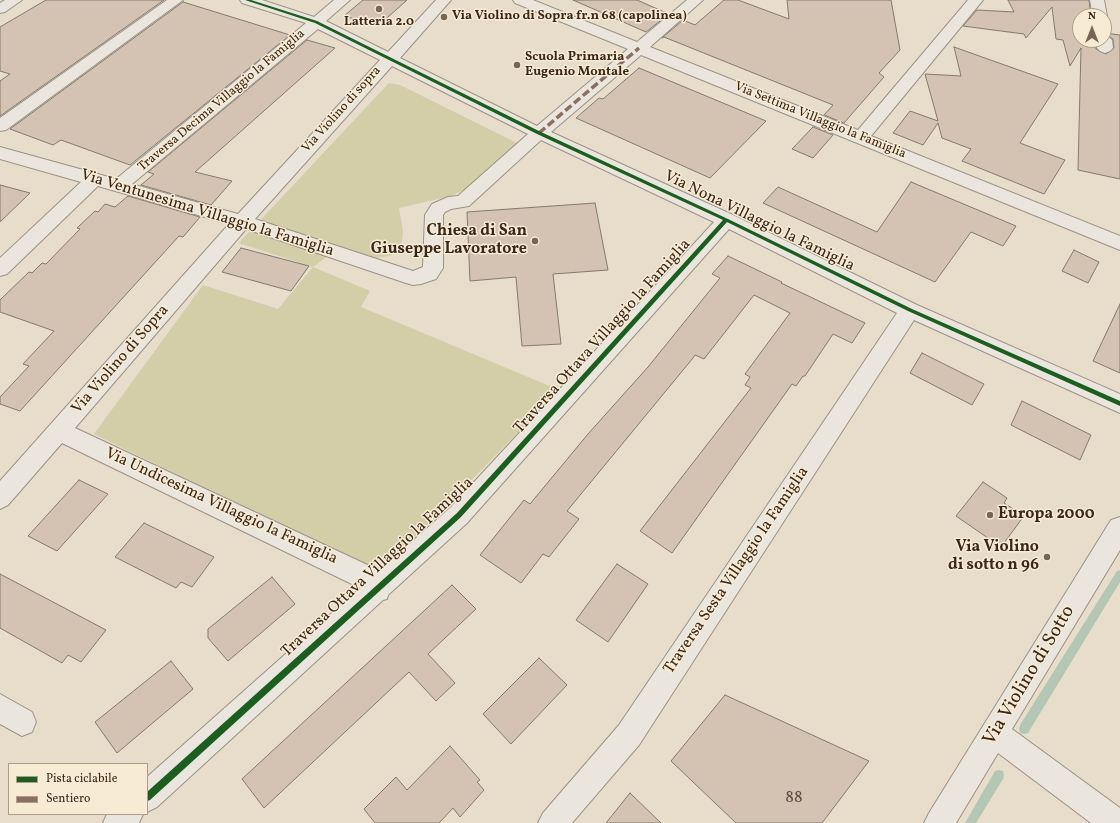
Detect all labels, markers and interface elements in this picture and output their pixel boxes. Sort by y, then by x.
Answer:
marker: Latteria 2.0 [374,4,384,14]
north arrow [1072,8,1112,48]
place label: Via Violino di Sopra fr.n 68 (capolinea) [452,9,687,25]
text: N [1088,9,1096,24]
marker: Via Violino di Sopra fr.n 68 (capolinea) [439,12,449,22]
place label: Latteria 2.0 [344,15,414,31]
street label: Traversa Decima Villaggio la Famiglia [135,27,309,175]
place label: Scuola Primaria Eugenio Montale [525,50,629,81]
marker: Scuola Primaria Eugenio Montale [512,60,522,70]
street label: Via Violino di sopra [299,64,385,156]
street label: Via Settima Villaggio la Famiglia [732,79,908,163]
street label: Via Ventunesima Villaggio la Famiglia [78,166,336,262]
street label: Via Nona Villaggio la Famiglia [661,167,857,277]
place label: Chiesa di San Giuseppe Lavoratore [371,222,527,260]
street label: Traversa Ottava Villaggio la Famiglia [510,236,696,438]
marker: Chiesa di San Giuseppe Lavoratore [530,236,540,246]
street label: Via Violino di Sopra [68,301,174,419]
street label: Via Undicesima Villaggio la Famiglia [102,445,340,569]
street label: Traversa Sesta Villaggio la Famiglia [660,464,814,678]
street label: Traversa Ottava Villaggio la Famiglia [278,474,478,662]
place label: Europa 2000 [998,505,1094,525]
marker: Europa 2000 [985,510,995,520]
place label: Via Violino di sotto n 96 [948,538,1039,576]
marker: Via Violino di sotto n 96 [1042,552,1052,562]
street label: Via Violino di Sotto [979,602,1081,750]
legend [8,763,148,815]
text: Pista ciclabile [46,771,117,787]
house number: 88 [785,789,803,809]
text: Sentiero [46,791,90,807]

